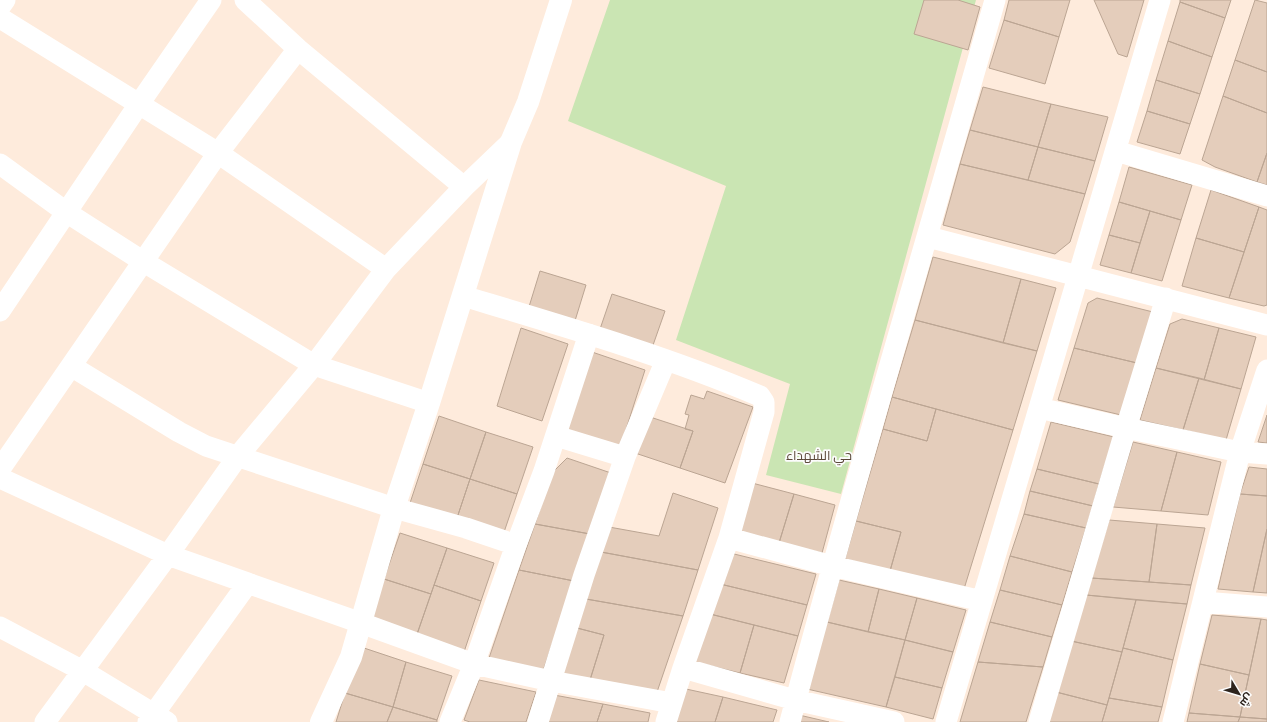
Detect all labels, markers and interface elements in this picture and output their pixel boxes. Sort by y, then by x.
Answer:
district label: حي الشهداء [786,443,852,467]
north arrow [1219,674,1259,714]
text: ش [1235,688,1259,712]

